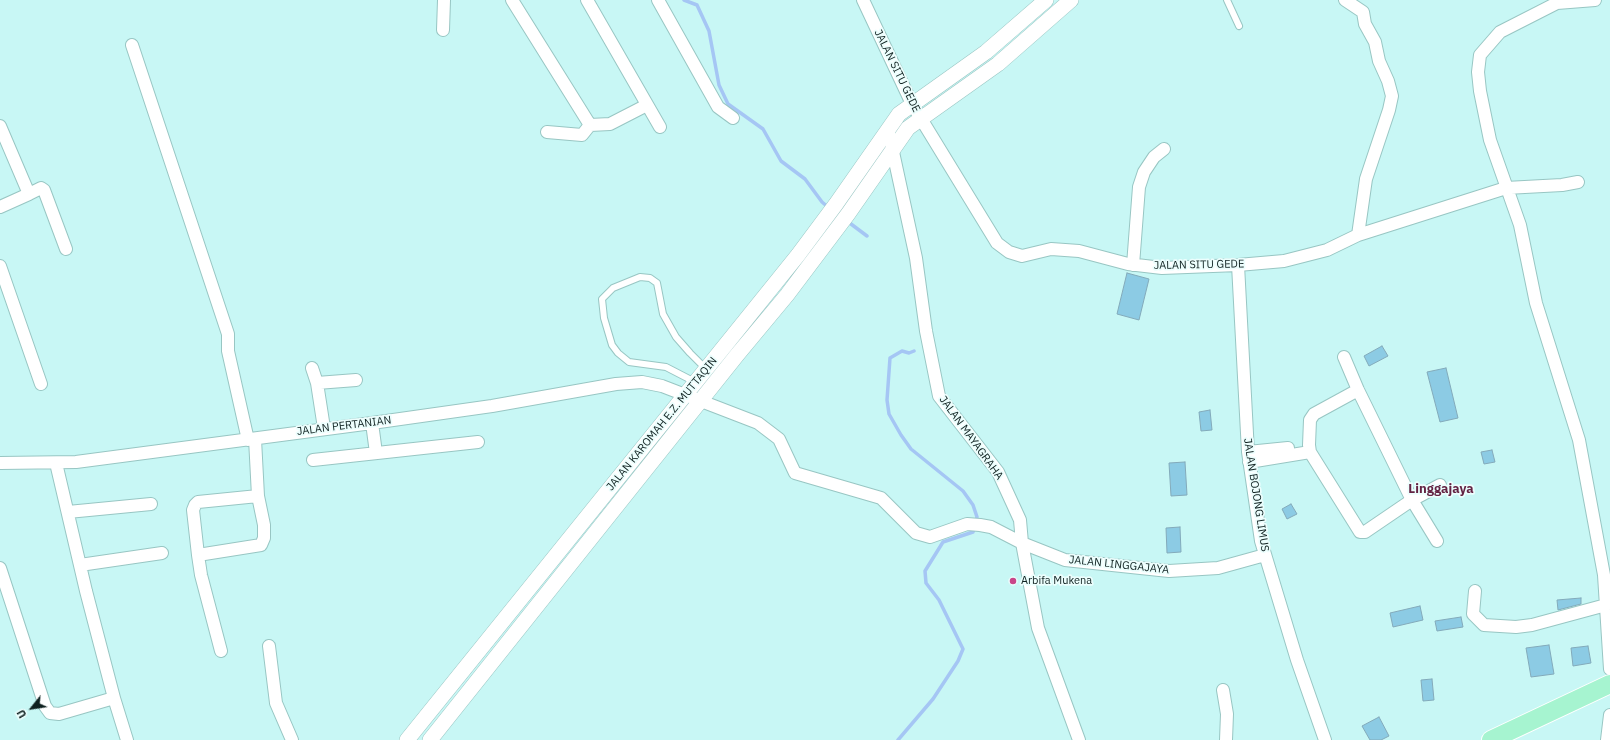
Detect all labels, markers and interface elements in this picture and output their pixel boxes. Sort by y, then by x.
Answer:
street label: JALAN SITU GEDE [871,27,923,115]
street label: JALAN SITU GEDE [1154,258,1244,272]
street label: JALAN KAROMAH E.Z. MUTTAQIN [604,354,720,494]
street label: JALAN MAYAGRAHA [936,393,1006,483]
street label: JALAN PERTANIAN [296,414,392,438]
street label: JALAN BOJONG LIMUS [1241,437,1271,553]
district label: Linggajaya [1408,481,1474,497]
street label: JALAN LINGGAJAYA [1068,553,1170,577]
place label: Arbifa Mukena [1021,574,1092,588]
marker: Arbifa Mukena [1008,576,1018,586]
north arrow [12,688,52,728]
text: U [14,707,30,721]

